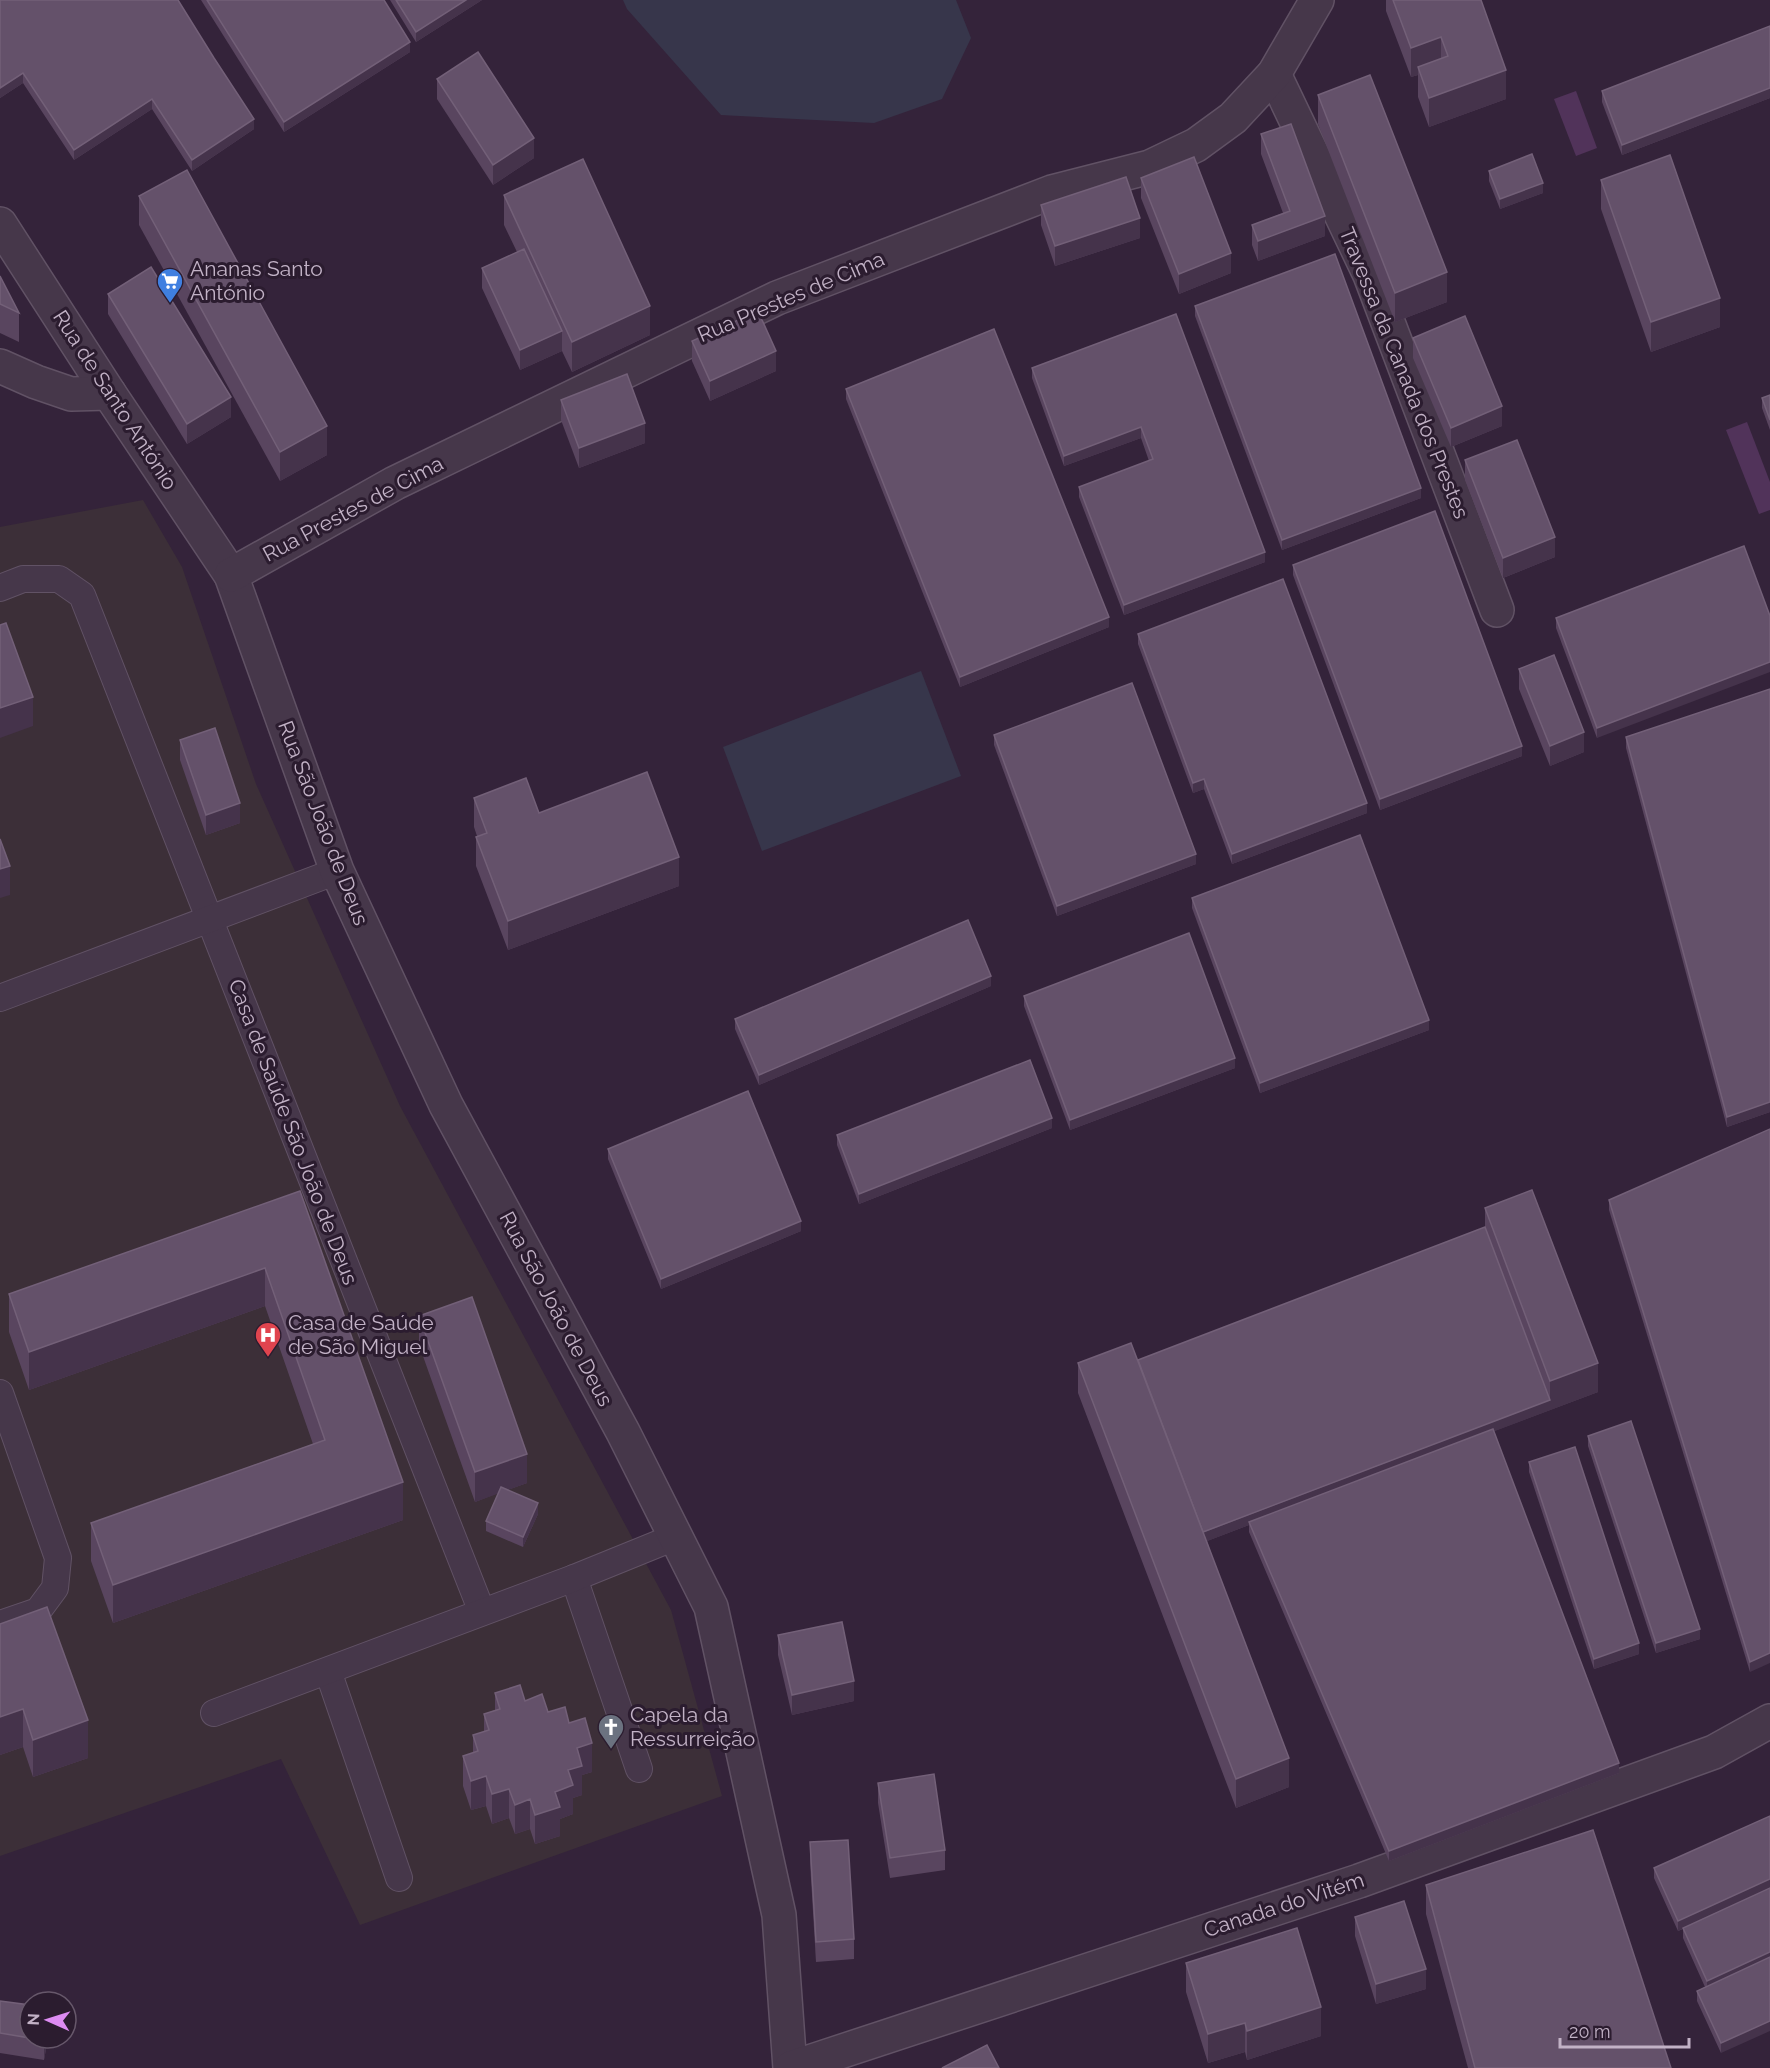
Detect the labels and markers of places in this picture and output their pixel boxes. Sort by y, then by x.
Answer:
place label: Ananas Santo António [190,256,323,305]
supermarket icon: Ananas Santo António [155,266,185,304]
place label: Casa de Saúde de São Miguel [288,1310,434,1359]
hospital icon: Casa de Saúde de São Miguel [253,1320,283,1358]
place label: Capela da Ressurreição [630,1702,755,1751]
church icon: Capela da Ressurreição [596,1712,626,1750]

